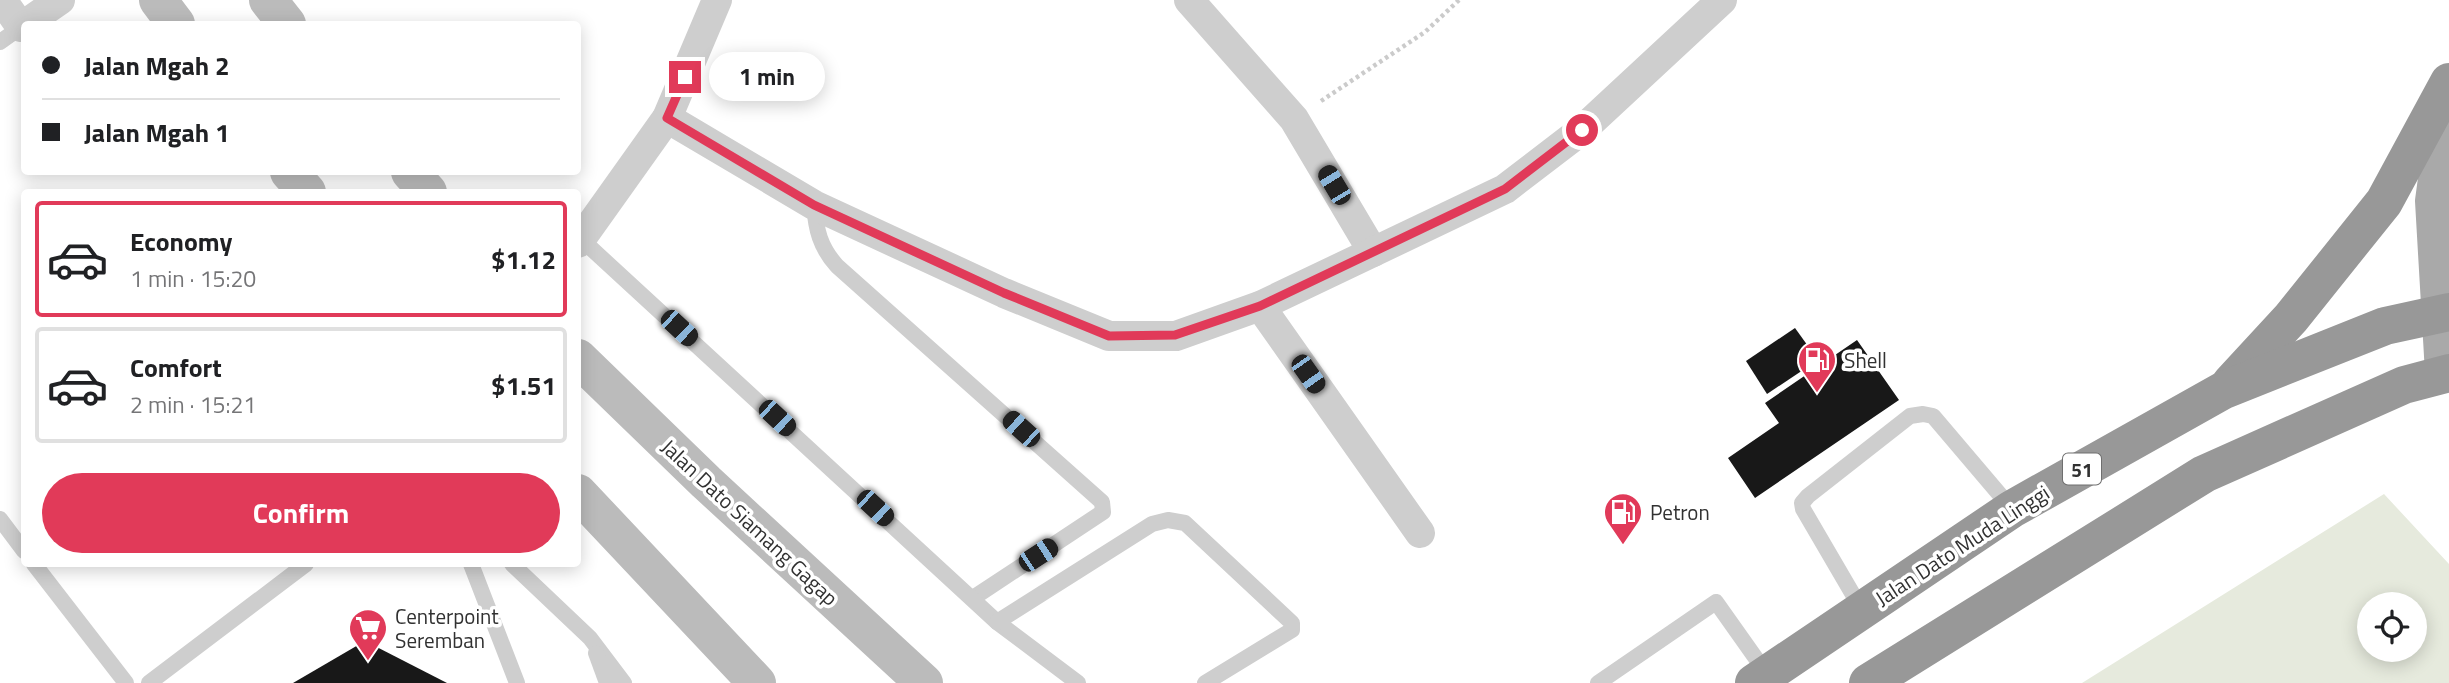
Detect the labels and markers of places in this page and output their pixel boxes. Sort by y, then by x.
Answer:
fuel station icon: Shell [1796,339,1838,394]
place label: Shell [1844,344,1887,376]
fuel station icon: Petron [1602,491,1644,546]
place label: Petron [1650,496,1710,528]
place label: Centerpoint Seremban [395,600,499,656]
supermarket icon: Centerpoint Seremban [347,607,389,662]

